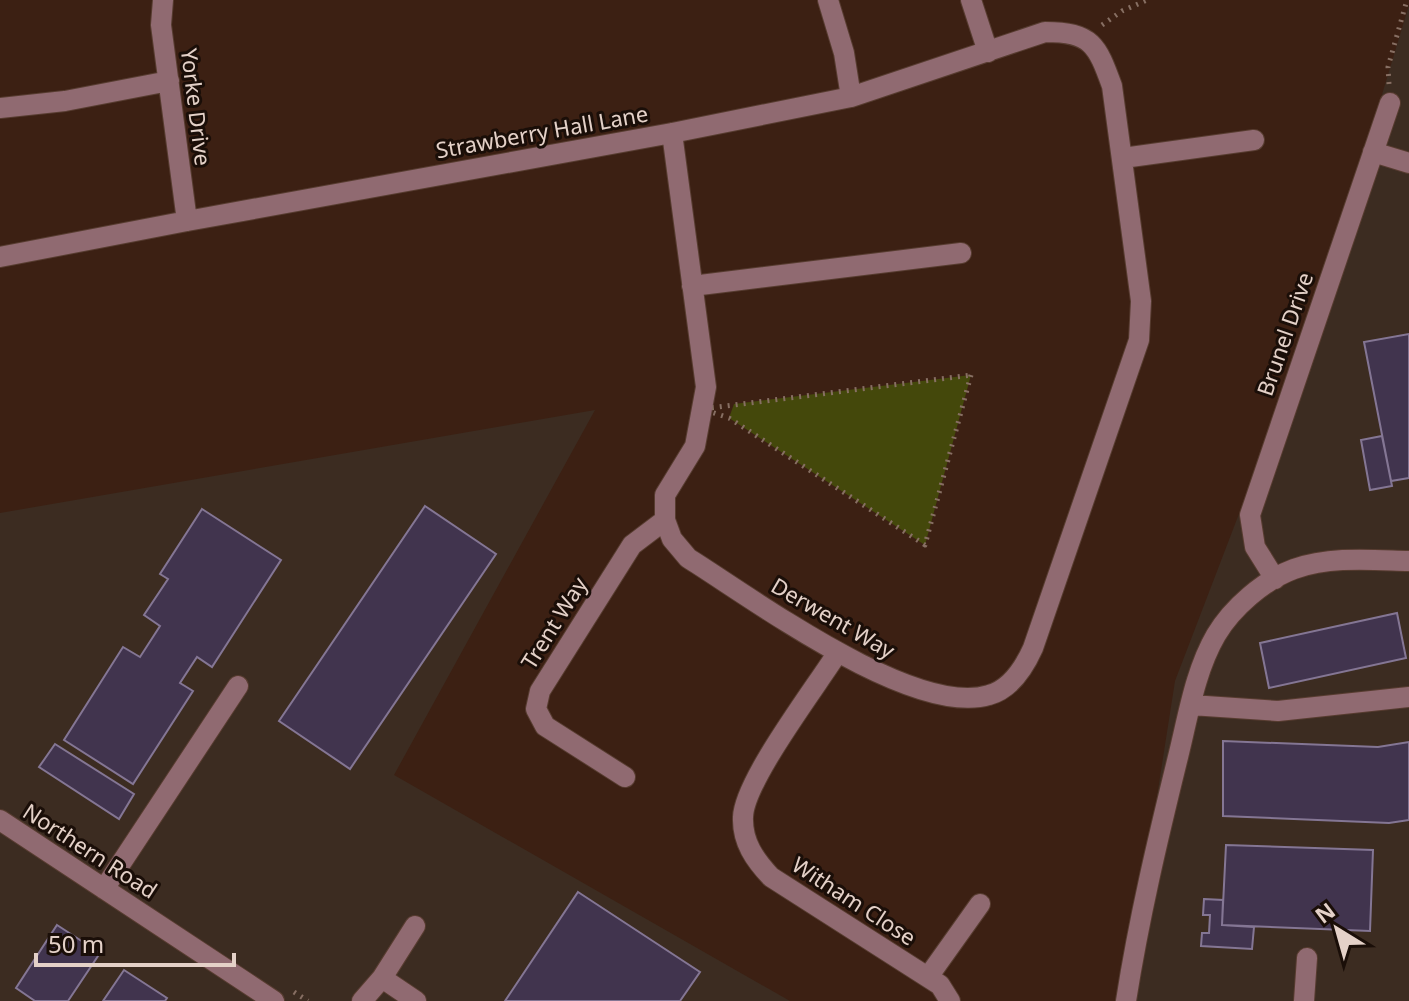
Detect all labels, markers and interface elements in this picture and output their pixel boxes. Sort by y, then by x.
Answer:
street label: Yorke Drive [175,46,219,167]
street label: Strawberry Hall Lane [433,98,650,164]
street label: Brunel Drive [1249,268,1319,399]
street label: Trent Way [513,570,594,674]
street label: Derwent Way [766,570,901,665]
street label: Northern Road [18,796,163,905]
street label: Witham Close [787,849,922,951]
north arrow [1297,889,1377,969]
text: N [1308,895,1341,930]
scale bar [36,917,234,967]
text: 50 m [48,927,104,960]

